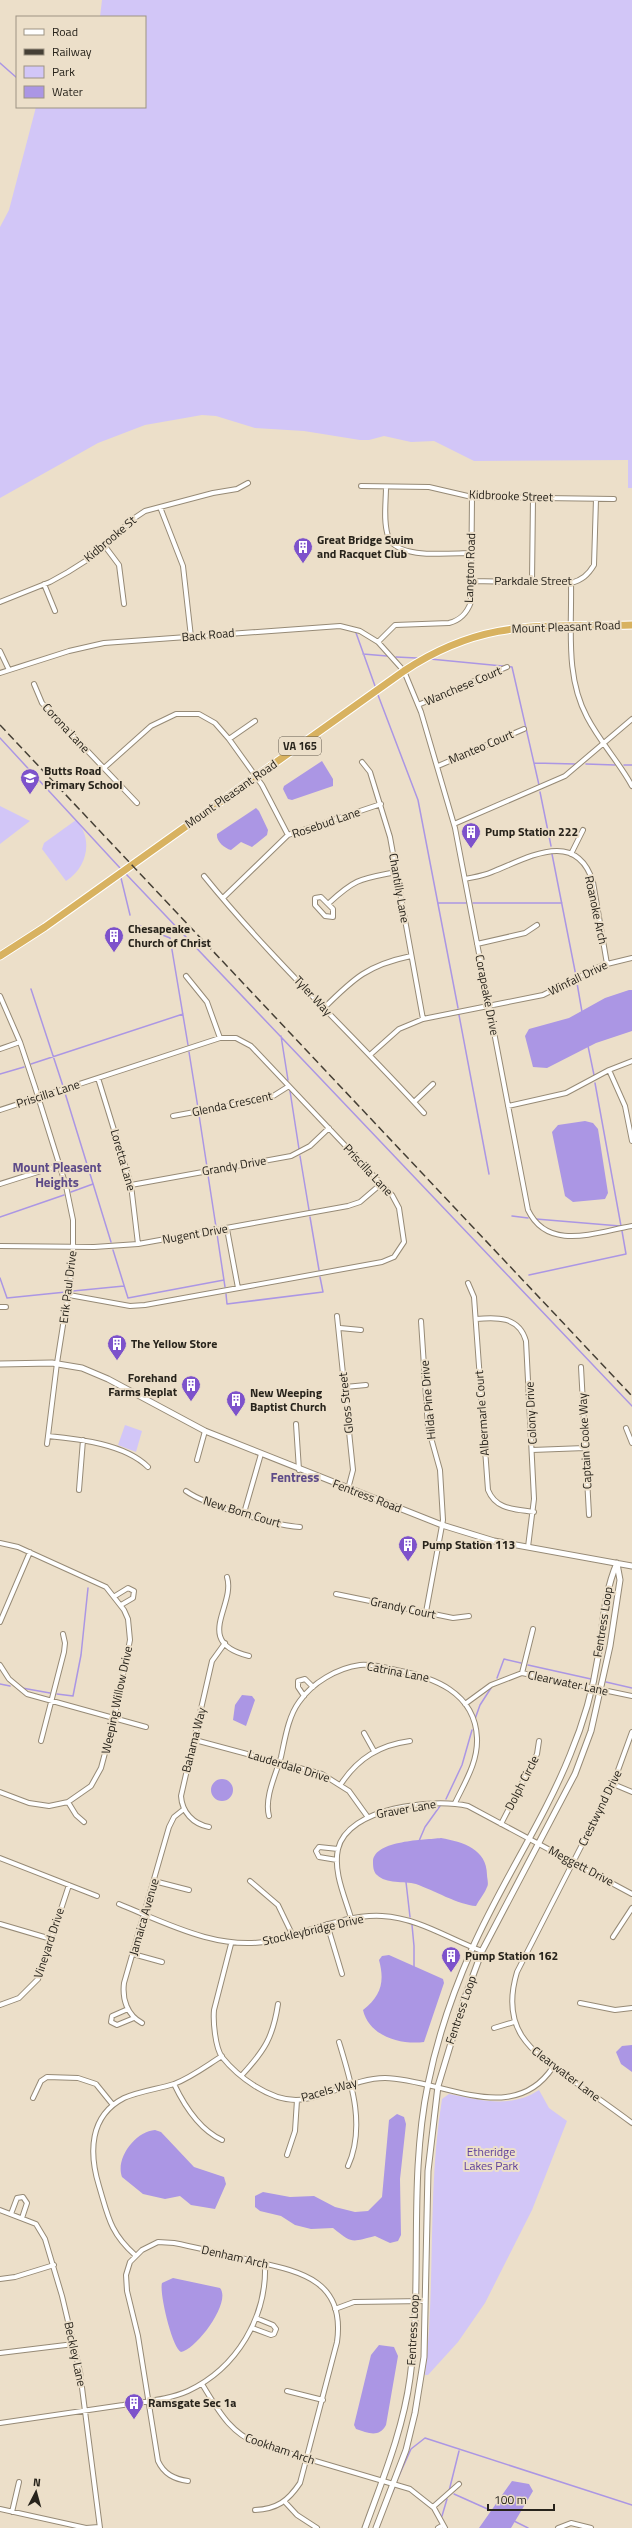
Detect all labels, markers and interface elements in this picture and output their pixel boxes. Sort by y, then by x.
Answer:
legend [16,16,146,108]
text: Road [52,22,78,41]
text: Railway [52,42,92,61]
text: Park [52,62,75,81]
text: Water [52,82,83,101]
street label: Kidbrooke Street [469,485,554,506]
street label: Kidbrooke St [79,510,141,566]
place label: Great Bridge Swim and Racquet Club [317,530,414,563]
street label: Langton Road [459,533,480,603]
building icon: Great Bridge Swim and Racquet Club [292,536,314,564]
street label: Parkdale Street [494,571,573,590]
street label: Mount Pleasant Road [511,615,621,638]
street label: Back Road [181,623,235,646]
street label: Wanchese Court [421,660,505,710]
street label: Corona Lane [38,698,95,757]
street label: Manteo Court [445,724,517,769]
road number: VA 165 [279,737,321,755]
street label: Mount Pleasant Road [181,755,281,833]
place label: Butts Road Primary School [44,761,122,794]
school or university icon: Butts Road Primary School [19,767,41,795]
street label: Rosebud Lane [289,802,363,843]
building icon: Pump Station 222 [460,821,482,849]
place label: Pump Station 222 [485,822,578,841]
street label: Chantilly Lane [384,852,415,924]
street label: Roanoke Arch [580,874,613,946]
place label: Chesapeake Church of Christ [128,919,212,952]
building icon: Chesapeake Church of Christ [103,925,125,953]
street label: Corapeake Drive [470,953,505,1037]
street label: Winfall Drive [545,955,611,1000]
street label: Tyler Way [290,971,337,1020]
street label: Priscilla Lane [14,1074,82,1113]
street label: Glenda Crescent [190,1086,275,1121]
street label: Loretta Lane [106,1127,141,1193]
street label: Priscilla Lane [339,1139,398,1200]
street label: Grandy Drive [200,1151,268,1181]
district label: Mount Pleasent Heights [12,1157,102,1192]
street label: Nugent Drive [161,1218,229,1249]
street label: Erik Paul Drive [54,1250,81,1324]
building icon: The Yellow Store [106,1333,128,1361]
place label: The Yellow Store [131,1334,217,1353]
street label: Hilda Pine Drive [415,1360,440,1441]
place label: Forehand Farms Replat [108,1368,178,1401]
street label: Albermarle Court [469,1369,494,1456]
street label: Gloss Street [333,1371,358,1435]
building icon: Forehand Farms Replat [180,1374,202,1402]
street label: Colony Drive [519,1381,542,1445]
place label: New Weeping Baptist Church [250,1383,326,1416]
building icon: New Weeping Baptist Church [225,1389,247,1417]
street label: Captain Cooke Way [572,1392,597,1490]
district label: Fentress [271,1467,319,1487]
street label: Fentress Road [330,1474,404,1517]
street label: New Born Court [201,1491,284,1533]
building icon: Pump Station 113 [397,1534,419,1562]
place label: Pump Station 113 [422,1535,515,1554]
street label: Fentress Loop [588,1585,617,1659]
street label: Grandy Court [369,1591,438,1624]
street label: Weeping Willow Drive [96,1644,137,1756]
street label: Catrina Lane [365,1656,431,1687]
street label: Clearwater Lane [526,1665,610,1700]
street label: Bahama Way [176,1705,211,1775]
street label: Lauderdale Drive [246,1744,332,1787]
street label: Dolph Circle [500,1752,544,1814]
street label: Crestwynd Drive [573,1766,626,1849]
street label: Graver Lane [375,1794,437,1823]
street label: Meggett Drive [545,1840,617,1891]
street label: Jamaica Avenue [123,1876,164,1958]
street label: Vineyard Drive [28,1905,69,1980]
street label: Stockleybridge Drive [261,1909,365,1950]
building icon: Pump Station 162 [440,1945,462,1973]
place label: Pump Station 162 [465,1946,558,1965]
street label: Fentress Loop [440,1973,481,2047]
street label: Clearwater Lane [528,2041,605,2106]
street label: Pacels Way [299,2072,359,2107]
park label: Etheridge Lakes Park [464,2142,519,2175]
street label: Denham Arch [200,2240,270,2273]
street label: Fentress Loop [401,2294,424,2366]
street label: Beckley Lane [59,2320,92,2388]
building icon: Ramsgate Sec 1a [123,2392,145,2420]
place label: Ramsgate Sec 1a [148,2393,236,2412]
street label: Cookham Arch [243,2428,318,2469]
north arrow [16,2472,56,2512]
text: N [32,2474,42,2490]
scale bar [488,2486,554,2512]
text: 100 m [494,2490,527,2509]

